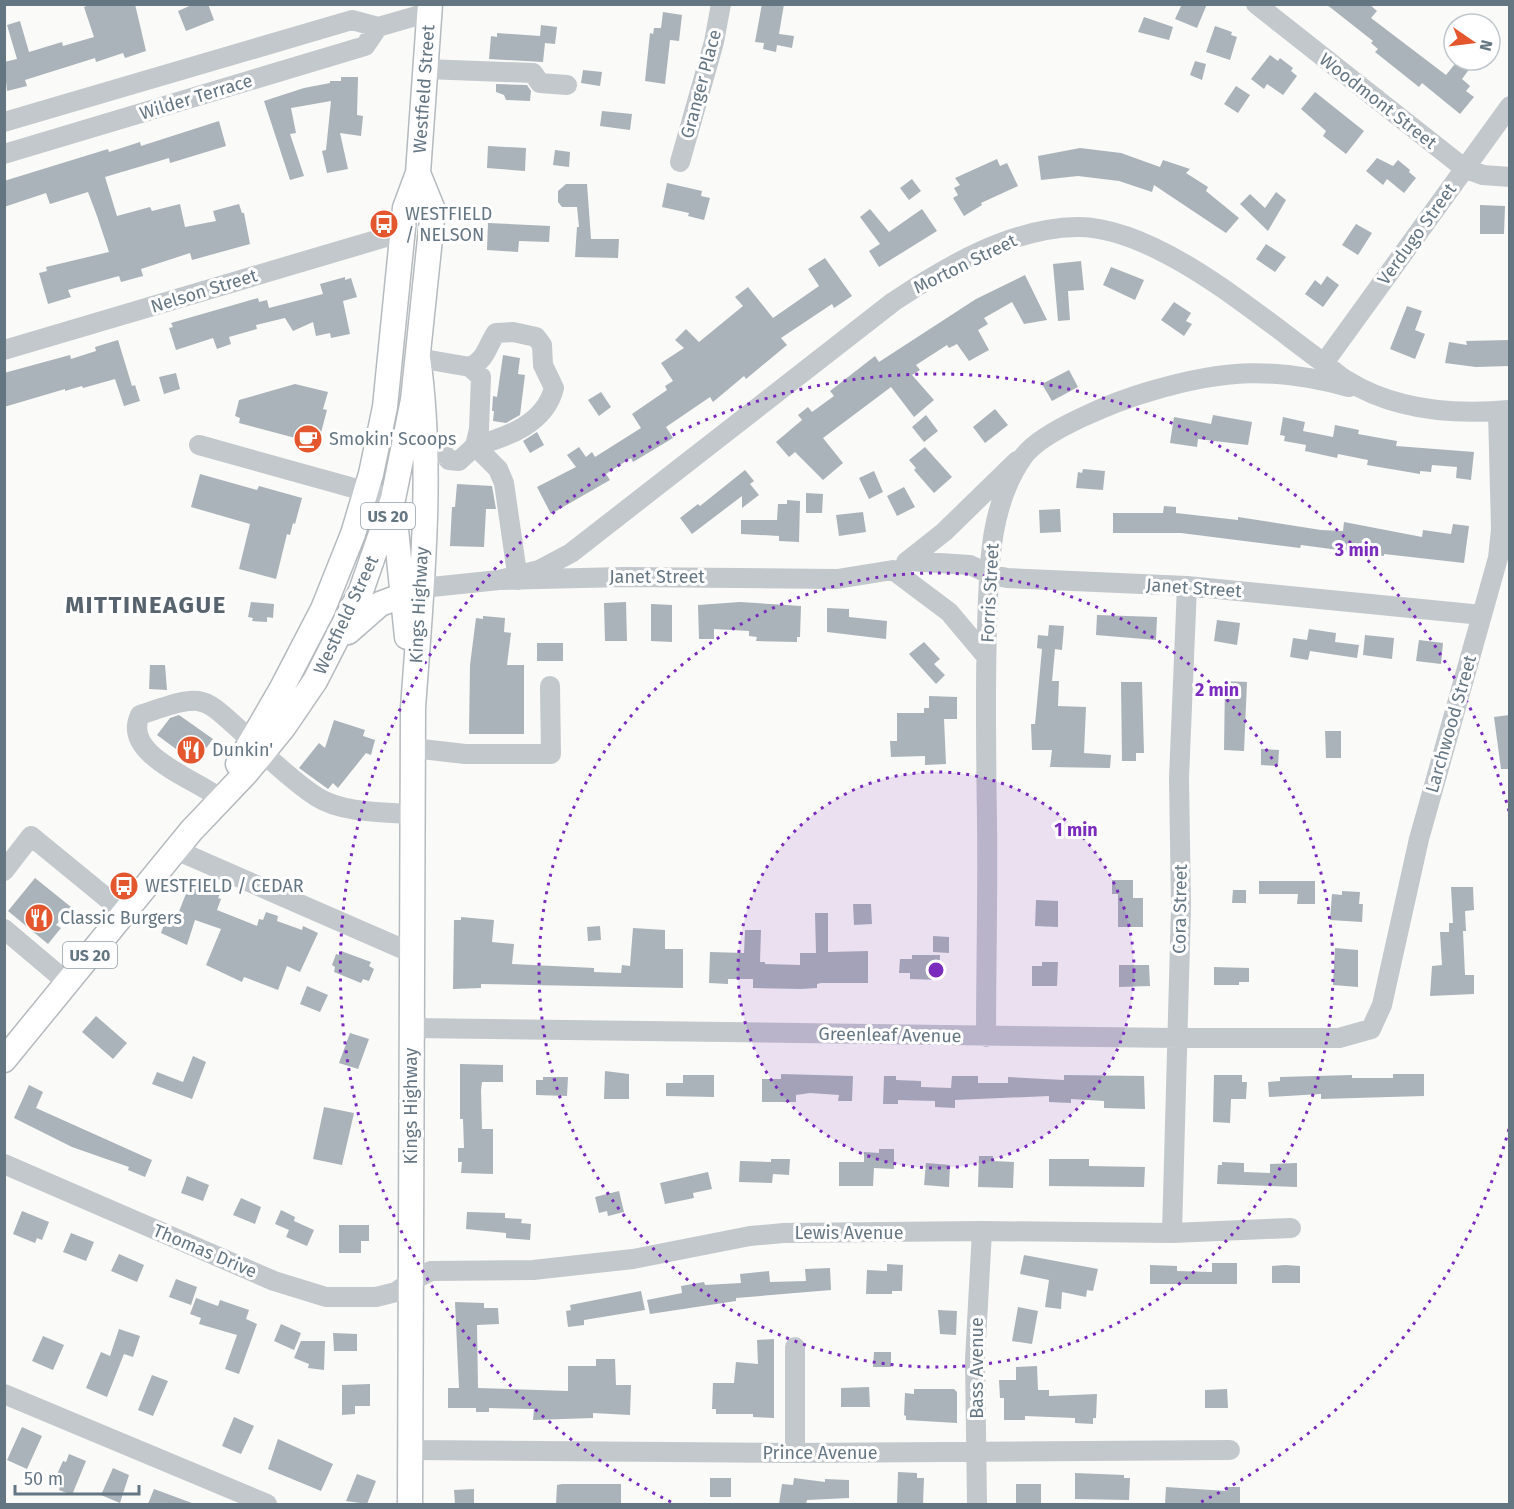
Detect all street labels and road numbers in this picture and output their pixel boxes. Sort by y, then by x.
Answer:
street label: Westfield Street [409,23,440,154]
street label: Granger Place [676,27,726,141]
street label: Woodmont Street [1315,48,1442,154]
street label: Wilder Terrace [137,69,255,125]
street label: Verdugo Street [1373,179,1462,289]
street label: Morton Street [910,229,1021,299]
street label: Nelson Street [148,264,261,318]
road number: US 20 [361,503,415,529]
street label: Forris Street [976,542,1004,643]
street label: Kings Highway [405,546,433,664]
street label: Westfield Street [309,551,383,678]
street label: Janet Street [609,566,705,588]
street label: Janet Street [1145,574,1243,602]
street label: Larchwood Street [1421,652,1481,795]
street label: Cora Street [1168,863,1192,954]
road number: US 20 [63,942,117,968]
street label: Greenleaf Avenue [818,1023,962,1047]
street label: Kings Highway [400,1047,422,1164]
street label: Thomas Drive [150,1219,260,1283]
street label: Lewis Avenue [794,1222,904,1244]
street label: Bass Avenue [966,1317,988,1419]
street label: Prince Avenue [762,1442,878,1464]

